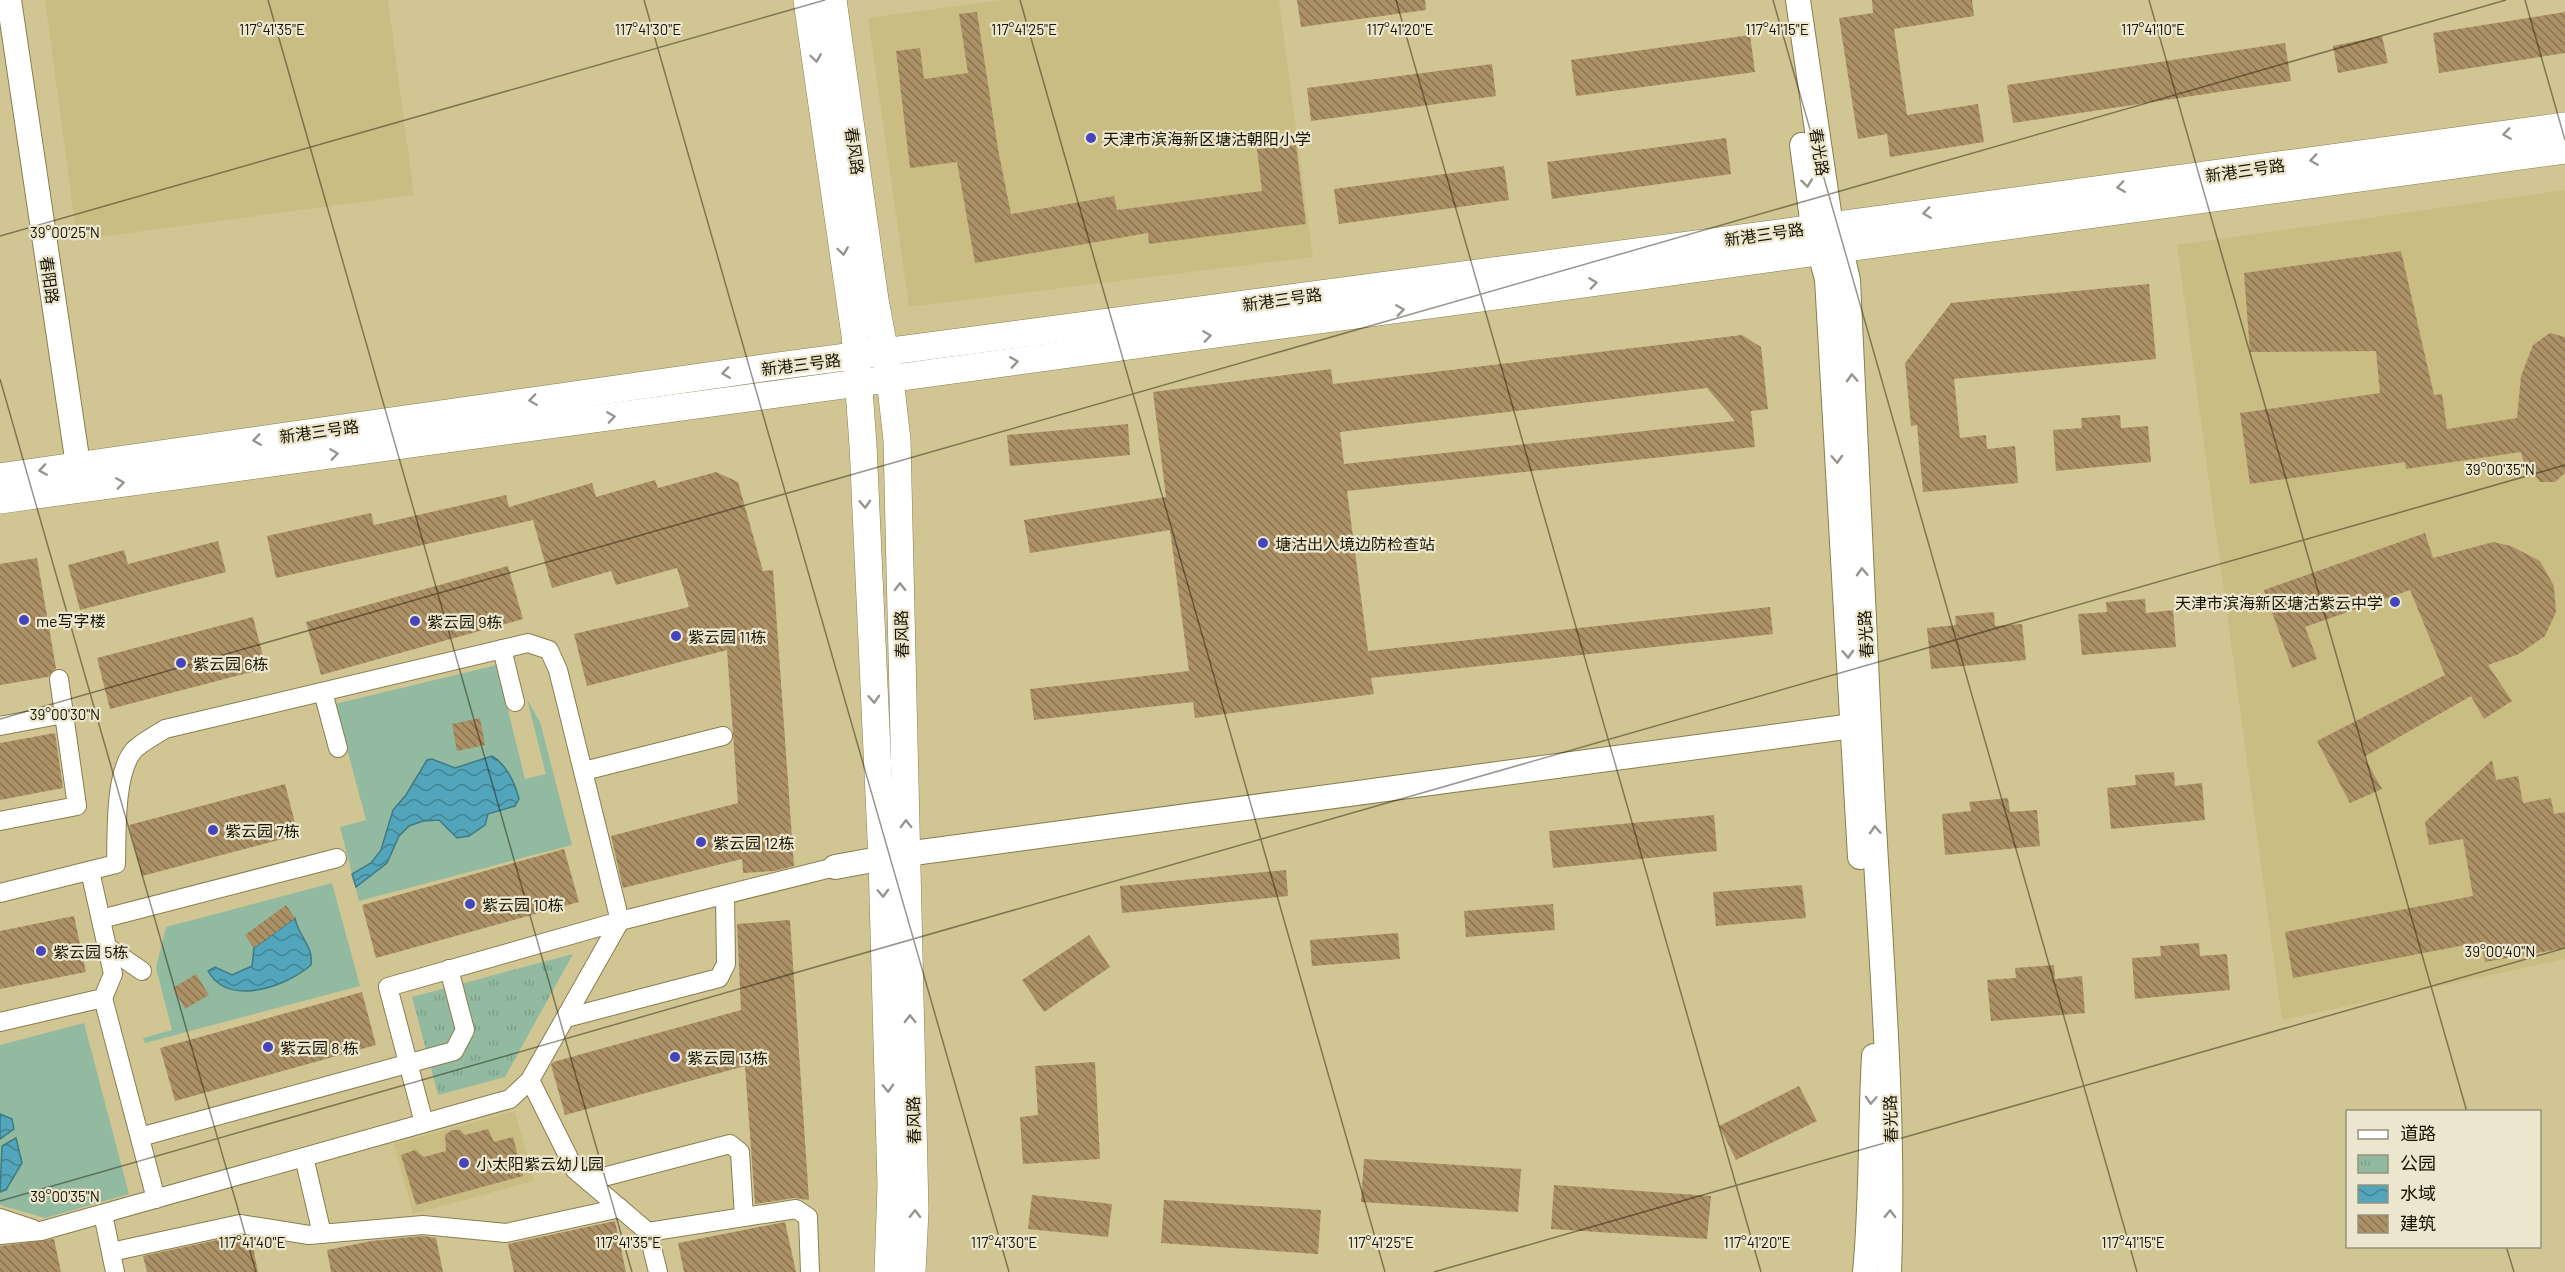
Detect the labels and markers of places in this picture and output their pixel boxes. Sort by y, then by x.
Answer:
place label: 天津市滨海新区塘沽朝阳小学 [1103,129,1311,148]
marker: 天津市滨海新区塘沽朝阳小学 [1084,131,1098,145]
place label: 塘沽出入境边防检查站 [1275,534,1435,553]
marker: 塘沽出入境边防检查站 [1256,536,1270,550]
place label: 天津市滨海新区塘沽紫云中学 [2175,593,2383,612]
marker: 天津市滨海新区塘沽紫云中学 [2388,595,2402,609]
place label: me写字楼 [36,611,106,630]
place label: 紫云园 9栋 [427,612,503,631]
marker: me写字楼 [17,613,31,627]
marker: 紫云园 9栋 [408,614,422,628]
place label: 紫云园 11栋 [688,627,766,646]
marker: 紫云园 11栋 [669,629,683,643]
place label: 紫云园 6栋 [193,654,268,673]
marker: 紫云园 6栋 [174,656,188,670]
place label: 紫云园 7栋 [225,821,300,840]
marker: 紫云园 7栋 [206,823,220,837]
place label: 紫云园 12栋 [713,833,794,852]
marker: 紫云园 12栋 [694,835,708,849]
place label: 紫云园 10栋 [482,895,564,914]
marker: 紫云园 10栋 [463,897,477,911]
place label: 紫云园 5栋 [53,942,128,961]
marker: 紫云园 5栋 [34,944,48,958]
place label: 紫云园 8 栋 [280,1038,359,1057]
marker: 紫云园 8 栋 [261,1040,275,1054]
place label: 紫云园 13栋 [687,1048,768,1067]
marker: 紫云园 13栋 [668,1050,682,1064]
place label: 小太阳紫云幼儿园 [476,1154,604,1173]
marker: 小太阳紫云幼儿园 [457,1156,471,1170]

